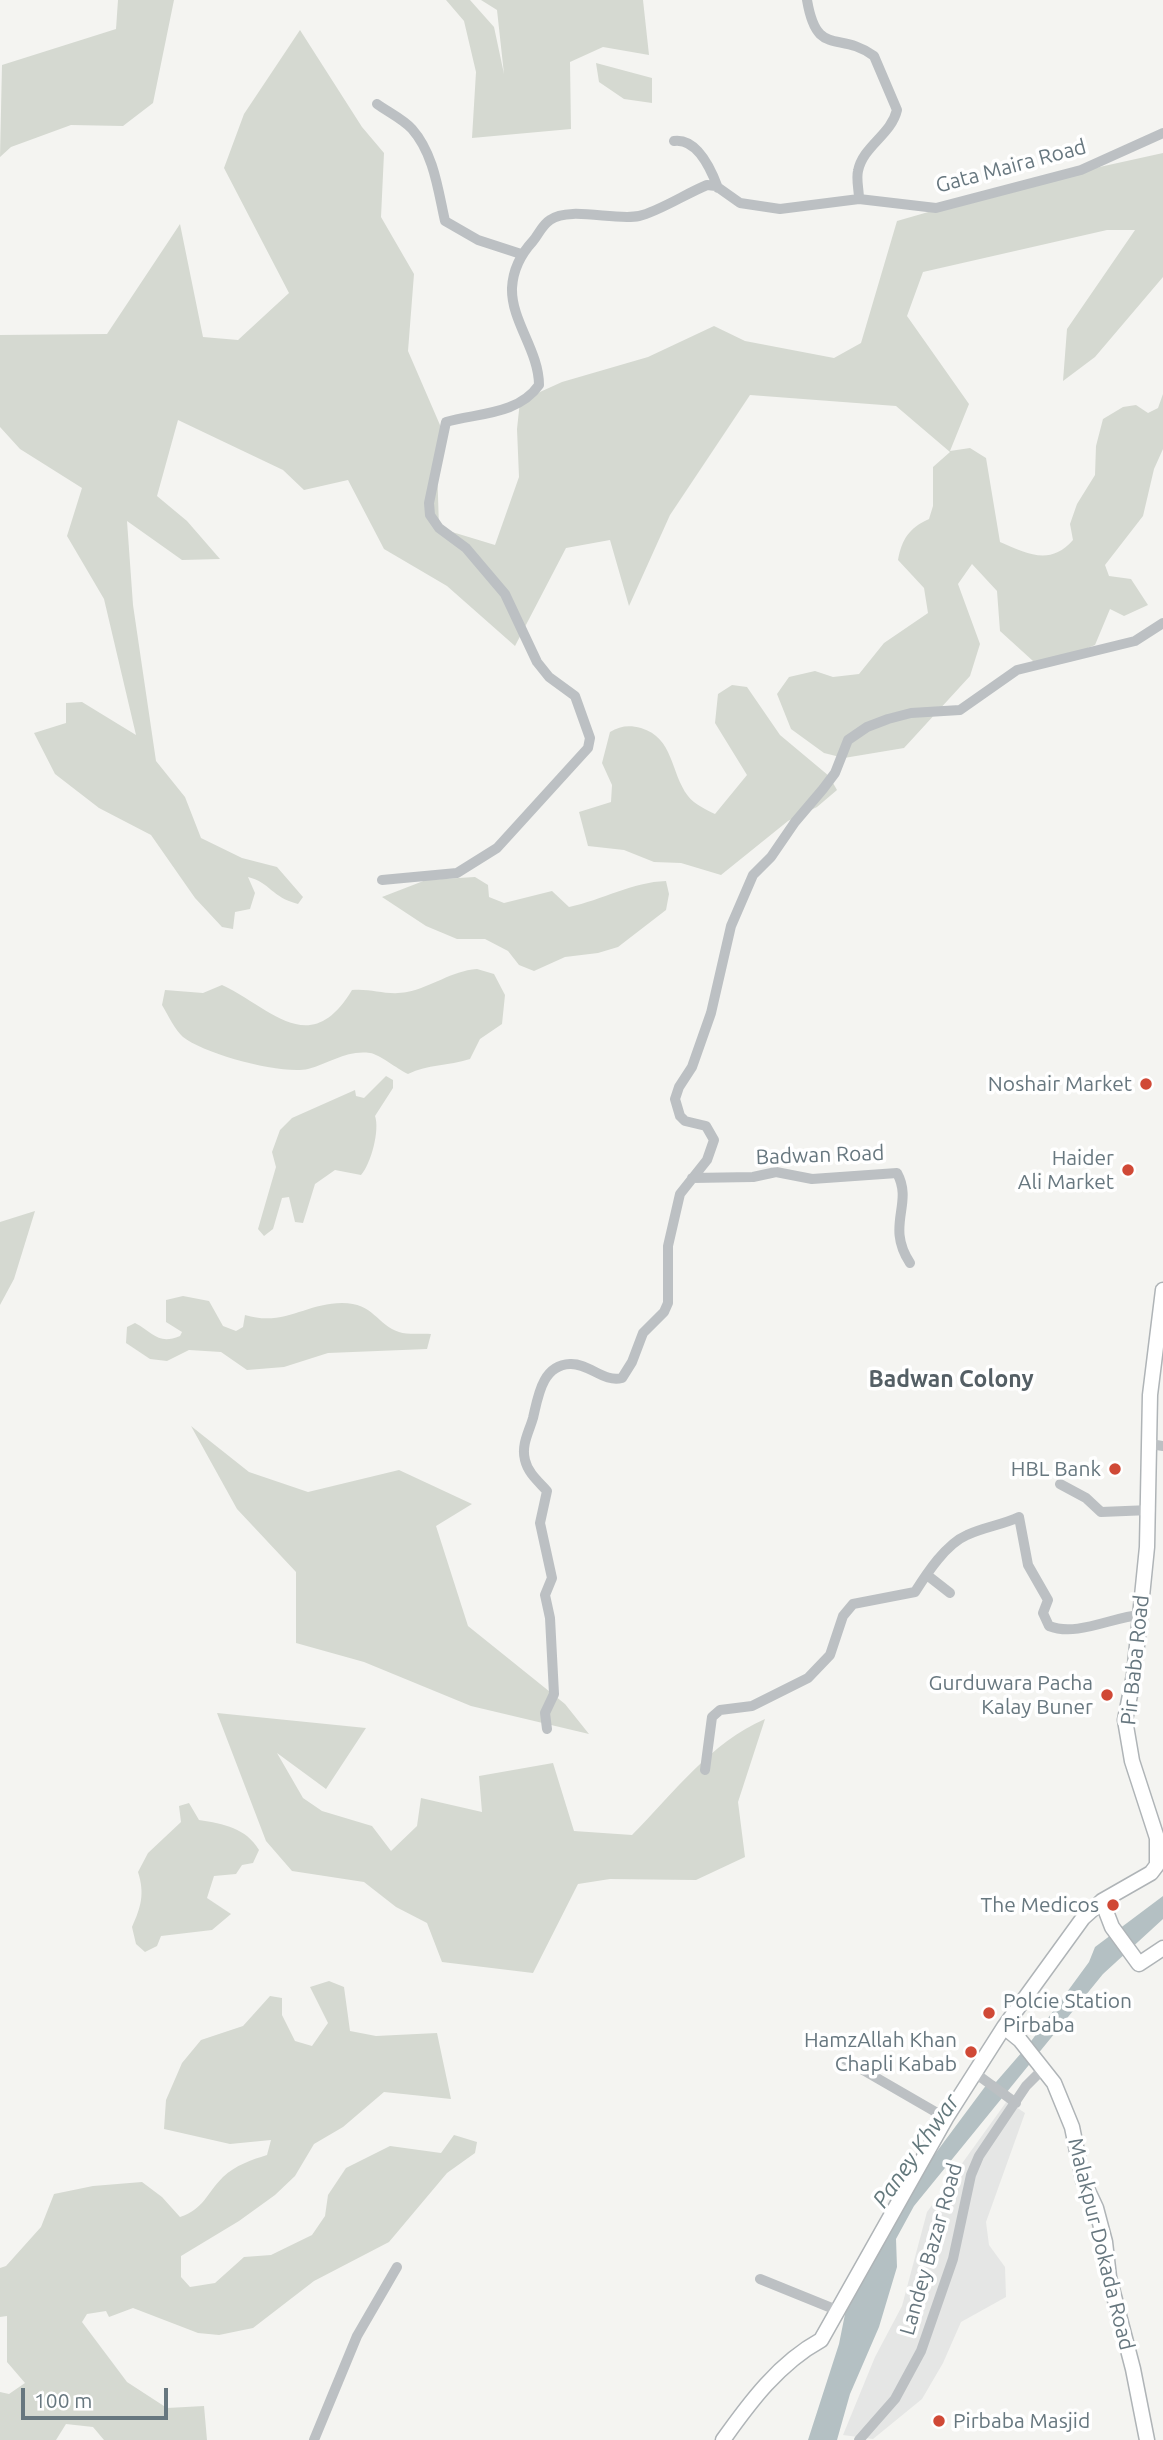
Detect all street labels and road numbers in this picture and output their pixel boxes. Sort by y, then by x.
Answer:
street label: Gata Maira Road [933,134,1089,198]
street label: Badwan Road [755,1140,885,1170]
street label: Pir Baba Road [1116,1594,1154,1726]
street label: Malakpur Dokada Road [1062,2135,1140,2353]
street label: Landey Bazar Road [894,2160,968,2338]

